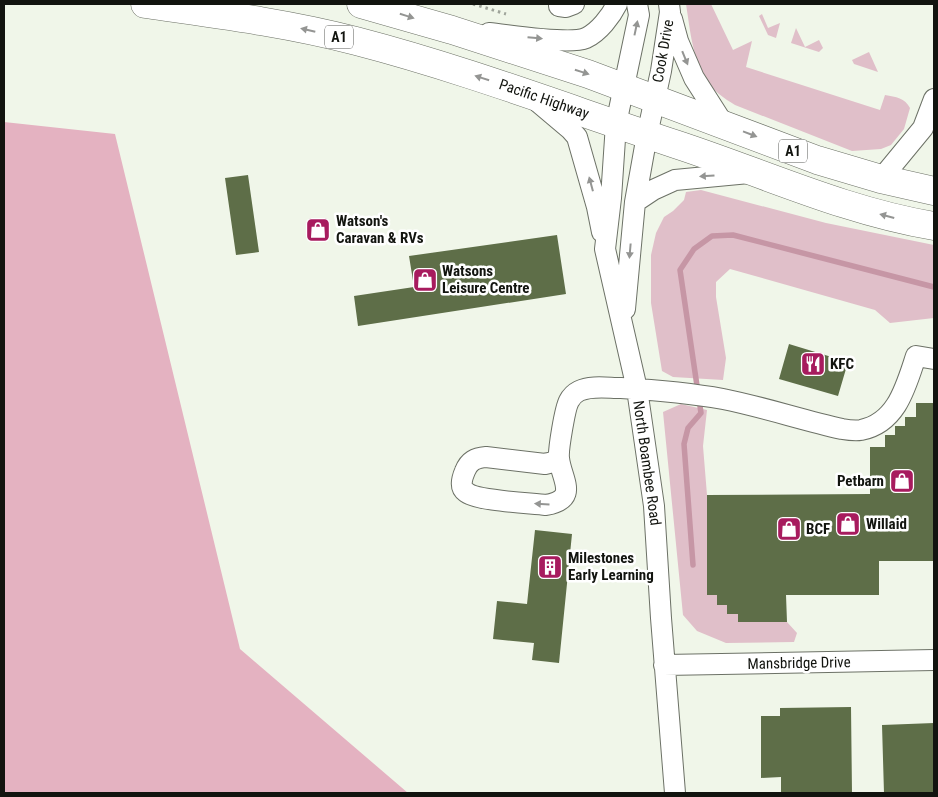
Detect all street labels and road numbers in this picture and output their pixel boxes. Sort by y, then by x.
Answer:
street label: Cook Drive [649,18,677,84]
road number: A1 [325,26,353,48]
street label: Pacific Highway [497,75,591,123]
road number: A1 [779,140,807,162]
street label: North Boambee Road [629,399,665,527]
street label: Mansbridge Drive [747,653,851,673]

